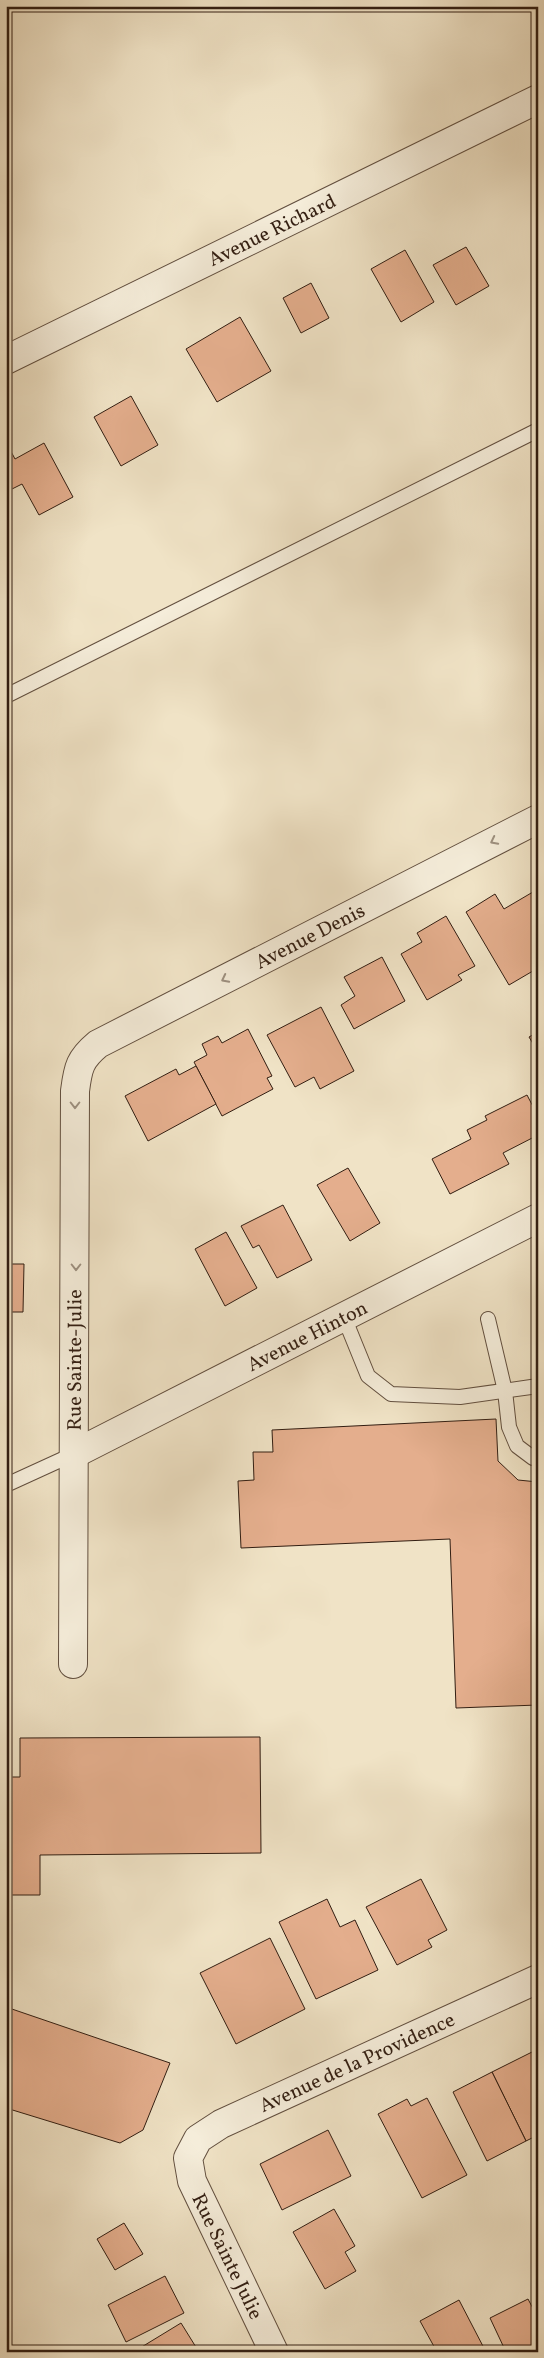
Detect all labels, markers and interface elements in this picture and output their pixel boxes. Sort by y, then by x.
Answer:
street label: Avenue Richard [204,188,341,275]
one-way arrow [491,835,500,845]
street label: Avenue Denis [251,898,370,977]
one-way arrow [221,973,230,983]
one-way arrow [70,1101,80,1109]
one-way arrow [71,1264,81,1271]
street label: Rue Sainte-Julie [62,1289,90,1431]
street label: Avenue Hinton [243,1295,373,1380]
street label: Avenue de la Providence [255,2007,460,2121]
street label: Rue Sainte Julie [184,2189,269,2325]

